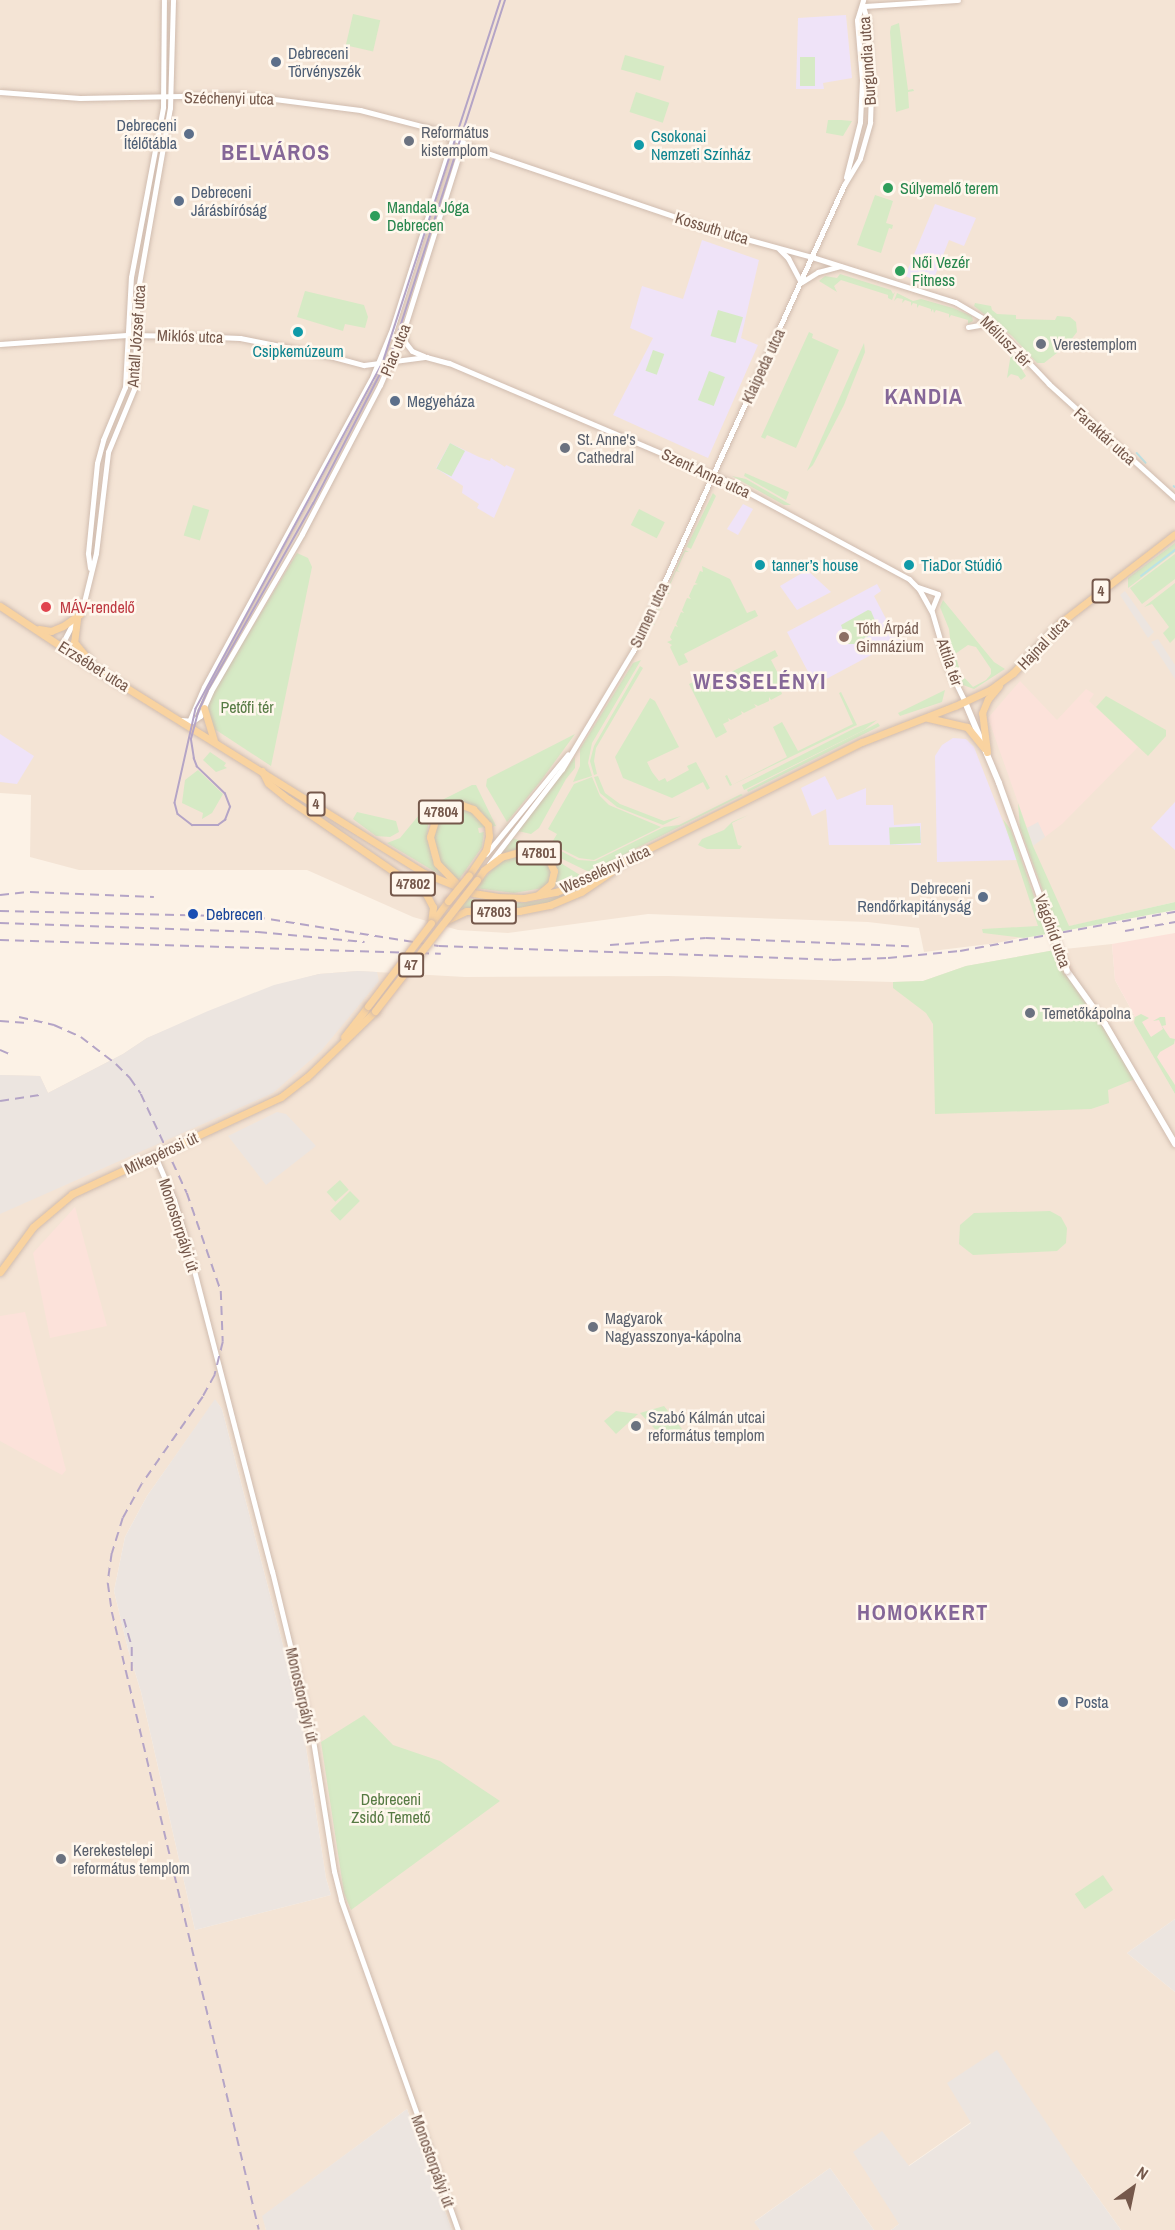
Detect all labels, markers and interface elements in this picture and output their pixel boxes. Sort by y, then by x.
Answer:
street label: Burgundia utca [854,16,880,106]
place label: Debreceni Törvényszék [288,43,361,81]
marker: Debreceni Törvényszék [269,55,283,69]
street label: Széchenyi utca [184,88,274,108]
place label: Debreceni Ítélőtábla [116,115,177,153]
place label: Református kistemplom [421,122,489,160]
place label: Csokonai Nemzeti Színház [651,126,751,164]
marker: Debreceni Ítélőtábla [182,127,196,141]
marker: Református kistemplom [402,134,416,148]
marker: Csokonai Nemzeti Színház [632,138,646,152]
district label: BELVÁROS [221,140,331,166]
place label: Súlyemelő terem [900,178,998,198]
marker: Súlyemelő terem [881,181,895,195]
place label: Debreceni Járásbíróság [191,182,267,220]
marker: Debreceni Járásbíróság [172,194,186,208]
place label: Mandala Jóga Debrecen [387,197,469,235]
street label: Kossuth utca [673,208,751,248]
marker: Mandala Jóga Debrecen [368,209,382,223]
place label: Női Vezér Fitness [912,252,970,290]
marker: Női Vezér Fitness [893,264,907,278]
street label: Antall József utca [123,284,149,388]
street label: Méliusz tér [977,312,1035,370]
street label: Piac utca [376,321,414,379]
street label: Miklós utca [157,325,223,347]
marker: Csipkemúzeum [291,325,305,339]
street label: Klaipeda utca [737,326,789,406]
place label: Verestemplom [1053,334,1137,354]
marker: Verestemplom [1034,337,1048,351]
place label: Csipkemúzeum [252,341,344,361]
district label: KANDIA [884,384,964,410]
place label: Megyeháza [407,391,475,411]
marker: Megyeháza [388,394,402,408]
street label: Faraktár utca [1070,403,1140,469]
place label: St. Anne's Cathedral [577,429,636,467]
marker: St. Anne's Cathedral [558,441,572,455]
street label: Szent Anna utca [658,444,754,502]
place label: tanner’s house [772,555,858,575]
place label: TiaDor Stúdió [921,555,1002,575]
marker: tanner’s house [753,558,767,572]
marker: TiaDor Stúdió [902,558,916,572]
street label: Sumen utca [626,579,672,651]
road number: 4 [1090,579,1112,603]
place label: MÁV-rendelő [60,597,135,617]
marker: MÁV-rendelő [37,598,55,616]
street label: Hajnal utca [1013,613,1073,673]
place label: Tóth Árpád Gimnázium [856,618,924,656]
marker: Tóth Árpád Gimnázium [837,630,851,644]
street label: Attila tér [933,636,967,688]
street label: Erzsébet utca [55,637,133,695]
district label: WESSELÉNYI [693,669,827,695]
park label: Petőfi tér [220,697,274,717]
road number: 4 [306,792,326,816]
road number: 47804 [417,800,465,824]
road number: 47801 [515,841,563,865]
street label: Wesselényi utca [557,841,653,897]
road number: 47802 [389,872,437,896]
place label: Debreceni Rendőrkapitányság [857,878,971,916]
marker: Debreceni Rendőrkapitányság [976,890,990,904]
street label: Vágóhíd utca [1031,892,1075,970]
road number: 47803 [470,900,518,924]
place label: Debrecen [206,904,263,924]
marker: Debrecen [184,905,202,923]
road number: 47 [398,953,424,977]
place label: Temetőkápolna [1042,1003,1131,1023]
marker: Temetőkápolna [1023,1006,1037,1020]
street label: Mikepércsi út [121,1128,201,1178]
street label: Monostorpályi út [155,1176,203,1274]
place label: Magyarok Nagyasszonya-kápolna [605,1308,741,1346]
marker: Magyarok Nagyasszonya-kápolna [586,1320,600,1334]
place label: Szabó Kálmán utcai református templom [648,1407,765,1445]
marker: Szabó Kálmán utcai református templom [629,1419,643,1433]
district label: HOMOKKERT [857,1600,989,1626]
street label: Monostorpályi út [282,1646,322,1744]
place label: Posta [1075,1692,1109,1712]
marker: Posta [1056,1695,1070,1709]
park label: Debreceni Zsidó Temető [351,1789,431,1827]
place label: Kerekestelepi református templom [73,1840,190,1878]
marker: Kerekestelepi református templom [54,1852,68,1866]
street label: Monostorpályi út [407,2112,459,2210]
north arrow [1103,2158,1163,2218]
text: N [1133,2161,1153,2185]

